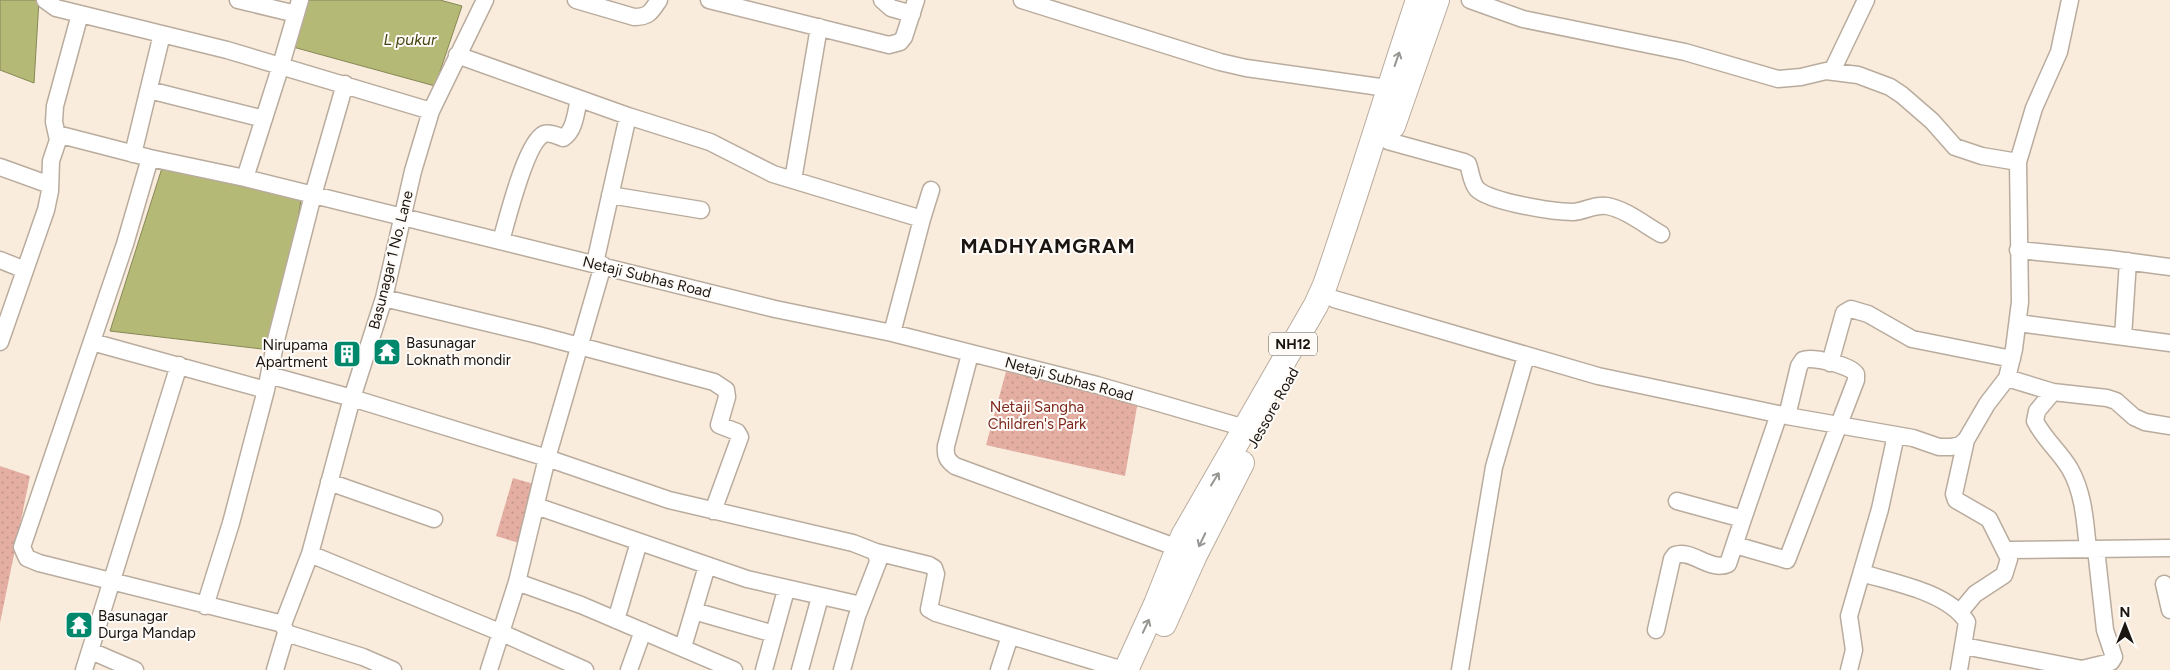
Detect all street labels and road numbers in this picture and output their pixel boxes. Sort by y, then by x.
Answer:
street label: Basunagar 1 No. Lane [365,189,417,331]
street label: Netaji Subhas Road [581,252,713,302]
road number: NH12 [1269,332,1317,356]
street label: Netaji Subhas Road [1003,353,1135,405]
street label: Jessore Road [1243,364,1303,452]

